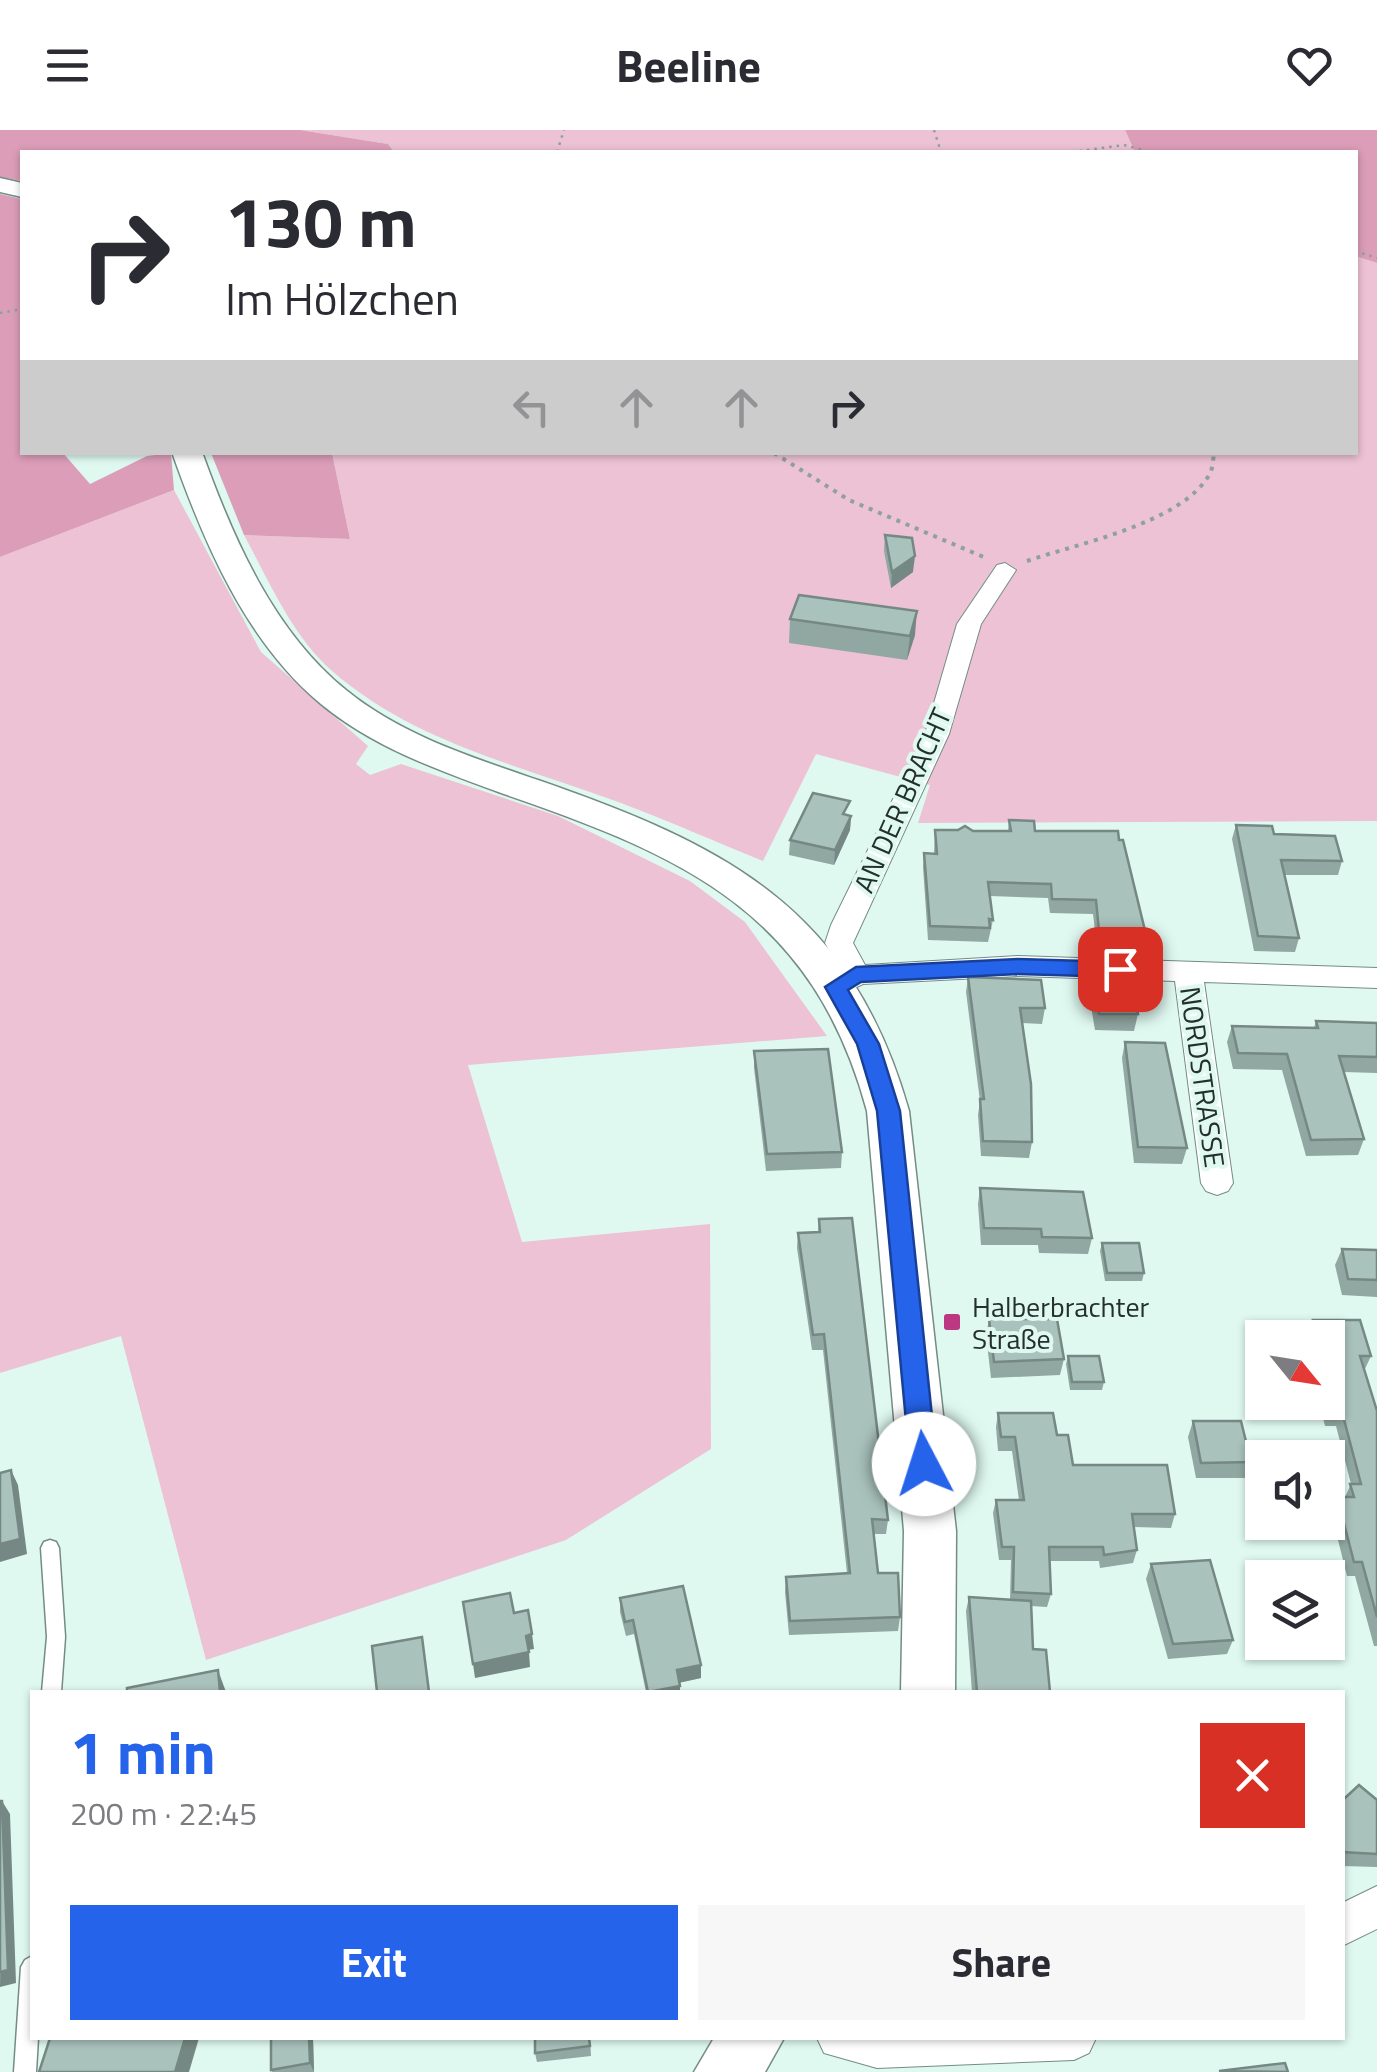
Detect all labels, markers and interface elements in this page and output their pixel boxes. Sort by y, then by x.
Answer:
text: Beeline [616,31,761,99]
icon: menu [40,38,95,93]
icon: heart [1282,38,1337,93]
text: 130 m [225,168,417,274]
icon: right [60,190,190,320]
text: Im Hölzchen [225,264,459,332]
icon: left [504,380,559,435]
icon: ahead [609,380,664,435]
icon: ahead [714,380,769,435]
icon: right [819,380,874,435]
street label: AN DER BRACHT [842,700,962,899]
pin [1078,927,1163,1012]
icon: arrive [1093,942,1148,997]
street label: NORDSTRASSE [1169,984,1237,1170]
place label: Halberbrachter Straße [972,1285,1150,1360]
marker: Halberbrachter Straße [941,1311,963,1333]
north arrow [1245,1320,1345,1420]
map controls [1245,1320,1345,1660]
position arrow [872,1412,976,1516]
button: sound [1245,1440,1345,1540]
button: layers [1245,1560,1345,1660]
text: 1 min [70,1706,216,1797]
button: close [1200,1723,1305,1828]
text: 200 m · 22:45 [70,1789,257,1837]
button: Exit [70,1905,678,2020]
button: Share [698,1905,1305,2020]

